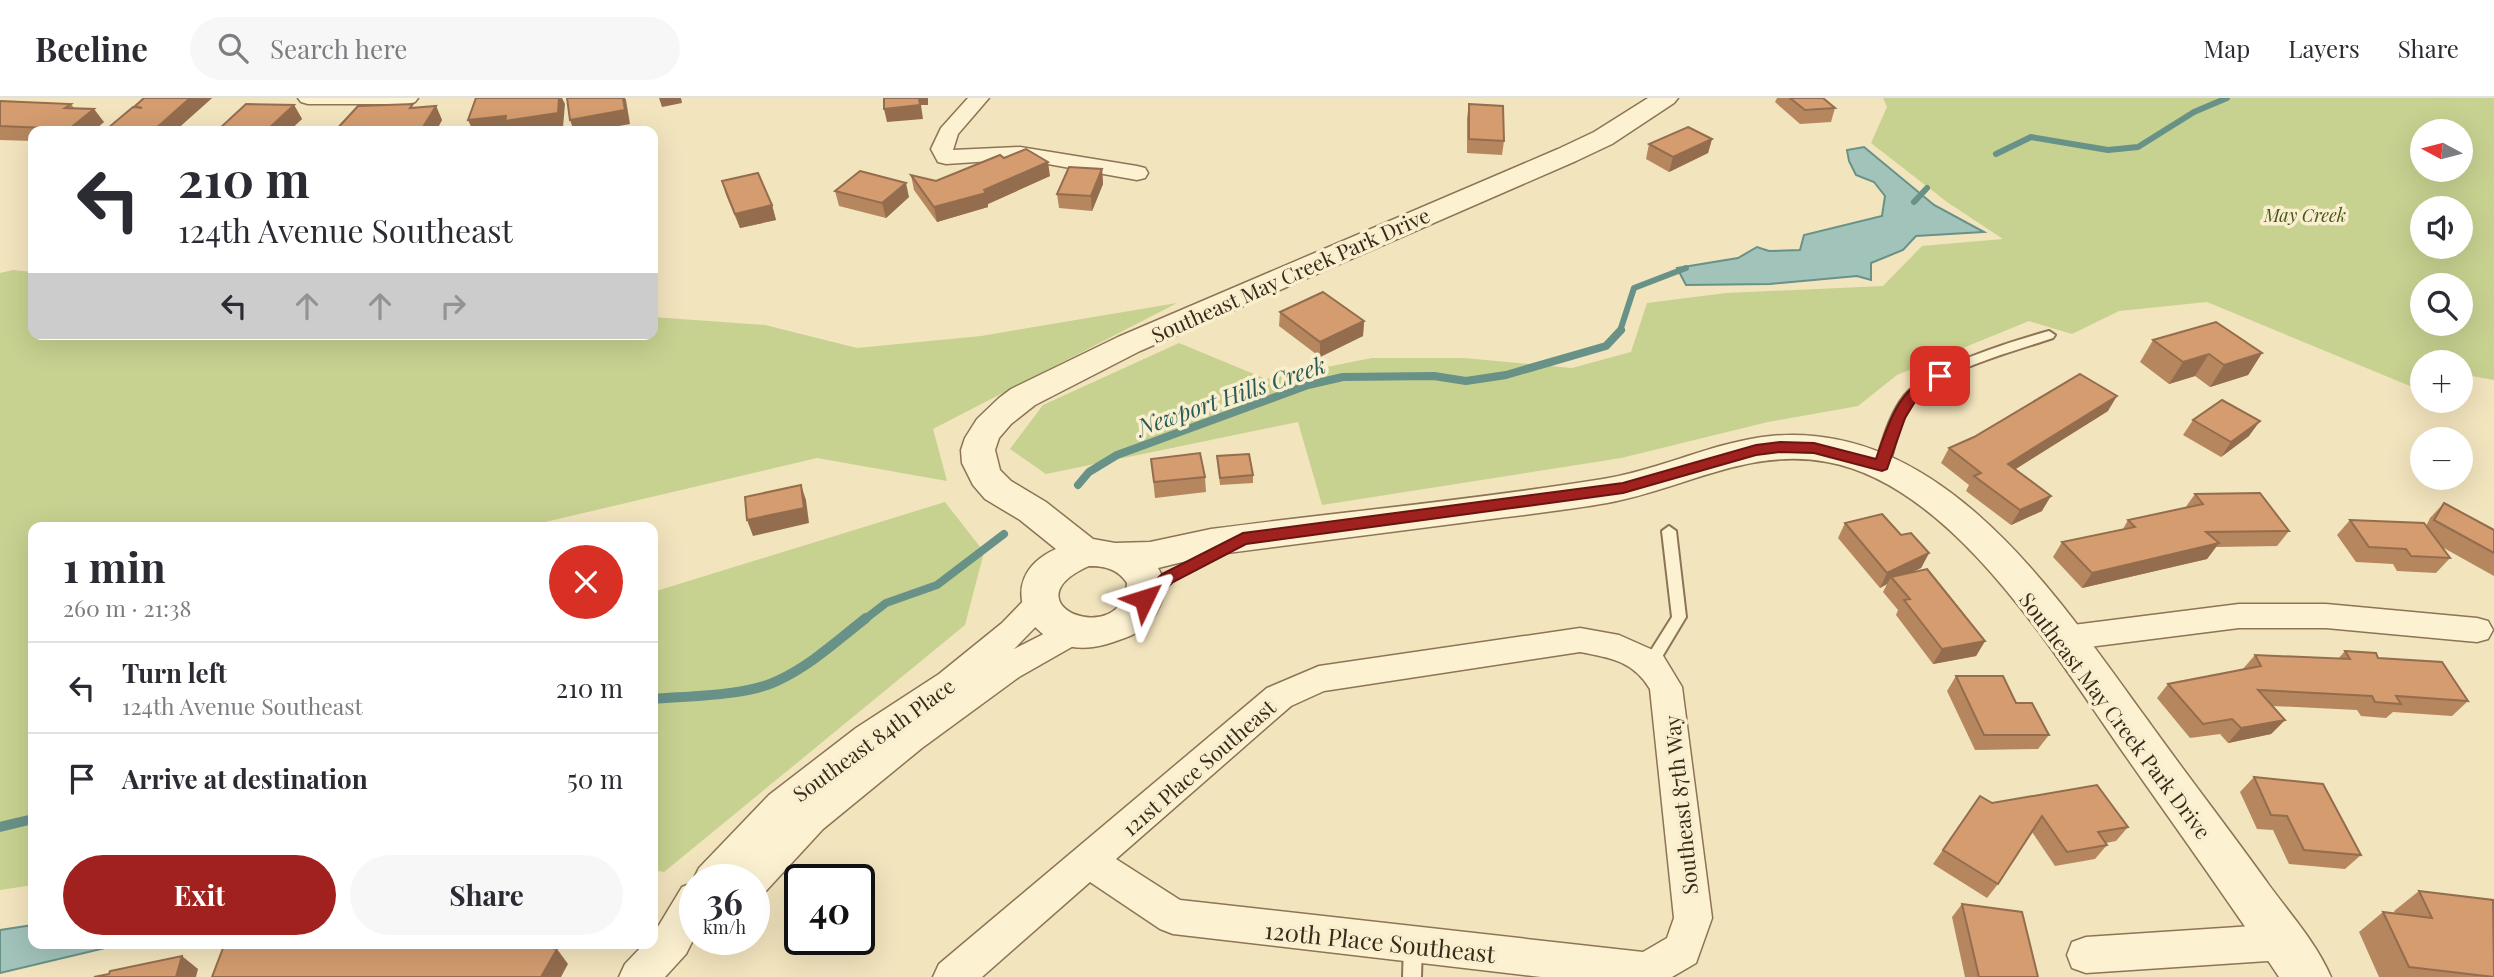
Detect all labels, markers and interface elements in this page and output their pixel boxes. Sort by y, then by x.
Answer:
search box [190,17,680,80]
text: Beeline [35,26,148,70]
icon: search [214,29,252,67]
text: Search here [270,31,407,66]
text: Map [2204,32,2250,64]
text: Layers [2288,32,2360,64]
text: Share [2398,32,2459,64]
north arrow [2410,119,2473,182]
map controls [2410,119,2473,490]
text: 210 m [178,145,310,210]
icon: left [63,154,154,245]
button: sound [2410,196,2473,259]
street label: Southeast May Creek Park Drive [1146,200,1434,348]
park label: May Creek [2263,203,2346,227]
text: 124th Avenue Southeast [178,208,513,251]
button: search [2410,273,2473,336]
icon: left [215,287,253,325]
icon: ahead [288,287,326,325]
icon: ahead [361,287,399,325]
icon: right [434,287,472,325]
pin [1910,346,1970,406]
water label: Newport Hills Creek [1131,348,1330,442]
button: + [2410,350,2473,413]
icon: arrive [1921,357,1959,395]
button: − [2410,427,2473,490]
text: 1 min [63,538,166,594]
button: close [549,545,623,619]
position arrow [1107,562,1181,636]
street label: Southeast May Creek Park Drive [2014,586,2218,844]
text: 260 m · 21:38 [63,592,191,623]
text: Turn left [122,655,227,690]
icon: left [63,669,101,707]
text: 210 m [556,670,623,705]
street label: Southeast 84th Place [787,671,959,807]
text: 124th Avenue Southeast [122,690,363,721]
street label: 121st Place Southeast [1115,692,1281,841]
street label: Southeast 87th Way [1657,713,1703,896]
icon: arrive [63,760,101,798]
text: Arrive at destination [122,761,368,796]
text: 50 m [567,761,623,796]
button: Exit [63,855,336,935]
button: Share [350,855,623,935]
speed limit sign: 40 [784,864,875,955]
text: 36 [706,877,743,924]
street label: 120th Place Southeast [1263,913,1497,969]
text: km/h [703,915,746,939]

